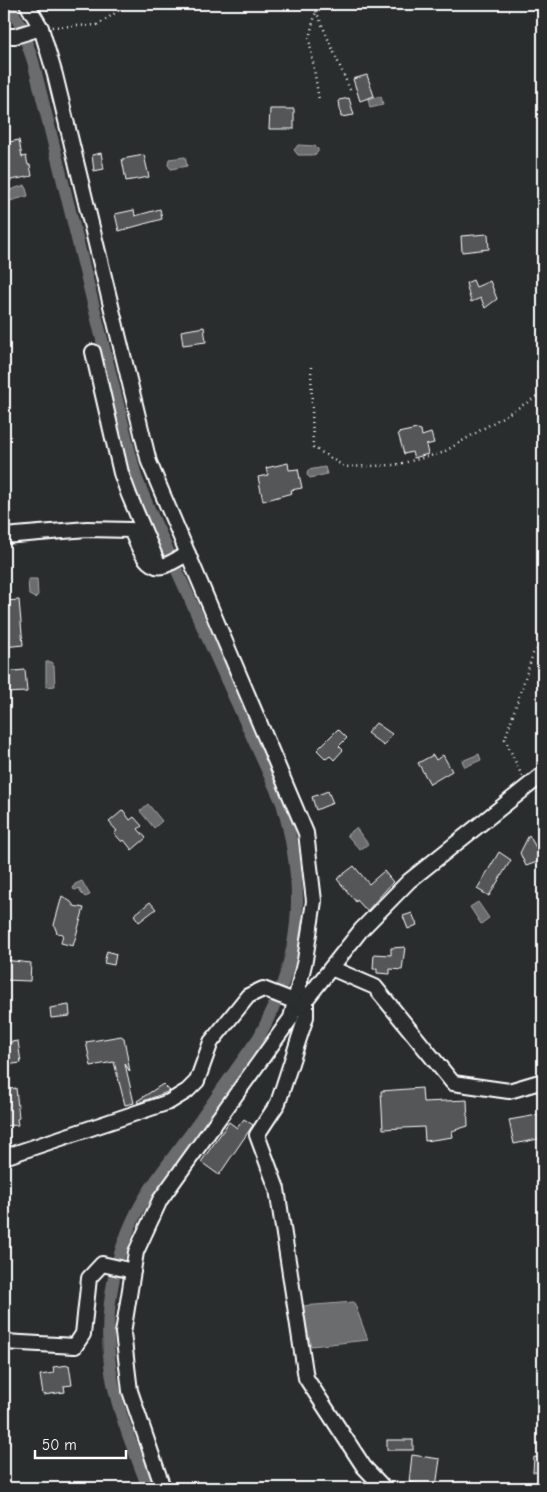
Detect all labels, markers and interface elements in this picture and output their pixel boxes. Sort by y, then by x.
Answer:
scale bar [35,1427,126,1459]
text: 50 m [42,1436,77,1454]

